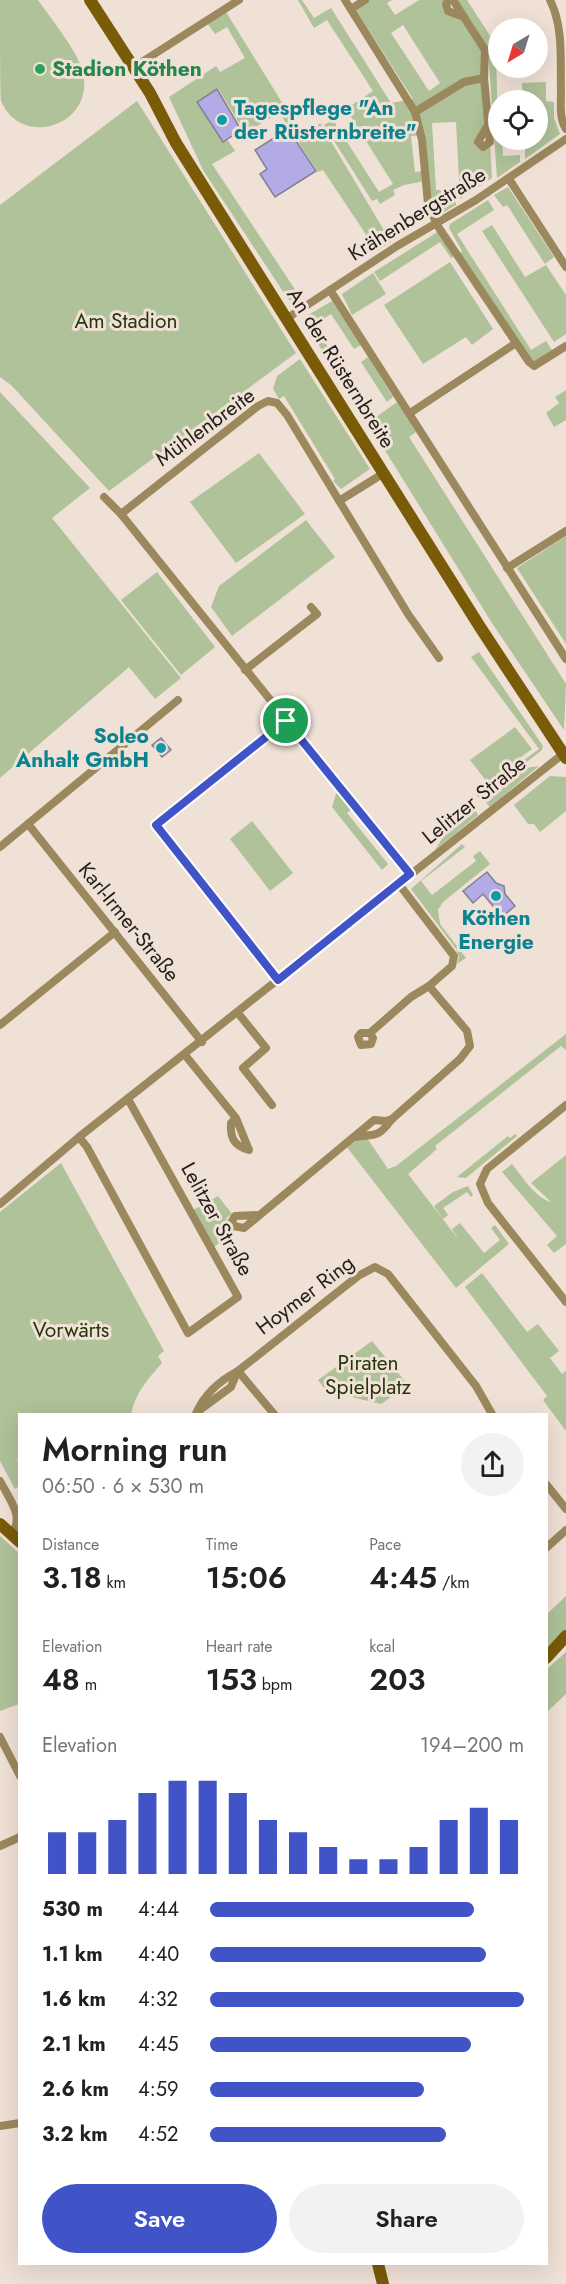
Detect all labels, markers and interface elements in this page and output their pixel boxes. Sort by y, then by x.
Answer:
north arrow [488,18,548,78]
map controls [488,18,548,150]
place label: Stadion Köthen [52,54,202,84]
marker: Stadion Köthen [33,62,47,76]
button: locate [488,90,548,150]
place label: Tagespflege "An der Rüsternbreite" [234,93,417,147]
marker: Tagespflege "An der Rüsternbreite" [215,113,229,127]
street label: Krähenbergstraße [342,160,492,268]
street label: An der Rüsternbreite [280,282,403,454]
park label: Am Stadion [74,306,178,336]
street label: Mühlenbreite [149,380,261,473]
pin [260,695,311,746]
icon: arrive [269,704,302,737]
place label: Soleo Anhalt GmbH [15,721,149,775]
marker: Soleo Anhalt GmbH [154,741,168,755]
street label: Lelitzer Straße [416,749,532,851]
street label: Karl-Irmer-Straße [71,856,187,988]
marker: Köthen Energie [489,889,503,903]
place label: Köthen Energie [458,903,534,957]
street label: Lelitzer Straße [173,1157,261,1281]
street label: Hoymer Ring [250,1248,360,1342]
park label: Vorwärts [33,1315,109,1345]
park label: Piraten Spielplatz [325,1348,411,1402]
text: Morning run [42,1426,228,1473]
button: share [461,1433,524,1496]
text: 06:50 · 6 × 530 m [42,1472,204,1501]
text: Distance [42,1533,99,1556]
text: Time [206,1533,238,1556]
text: Pace [369,1533,401,1556]
text: 3.18 [42,1556,102,1599]
text: 15:06 [206,1556,287,1599]
text: 4:45 [369,1556,437,1599]
text: km [102,1571,126,1594]
text: /km [437,1571,470,1594]
text: Elevation [42,1635,102,1658]
text: Heart rate [206,1635,272,1658]
text: kcal [369,1635,395,1658]
text: 48 [42,1658,80,1701]
text: 153 [206,1658,257,1701]
text: 203 [369,1658,425,1701]
text: m [80,1673,97,1696]
text: bpm [257,1673,292,1696]
text: Elevation [42,1731,117,1760]
text: 194–200 m [420,1731,524,1760]
text: 530 m [42,1895,103,1924]
text: 4:44 [138,1895,179,1924]
text: 1.1 km [42,1940,103,1969]
text: 4:40 [138,1940,179,1969]
text: 1.6 km [42,1985,106,2014]
text: 4:32 [138,1985,178,2014]
text: 2.1 km [42,2030,106,2059]
text: 4:45 [138,2030,179,2059]
text: 2.6 km [42,2075,109,2104]
text: 4:59 [138,2075,178,2104]
text: 3.2 km [42,2120,108,2149]
text: 4:52 [138,2120,178,2149]
button: Save [42,2184,277,2253]
button: Share [289,2184,524,2253]

